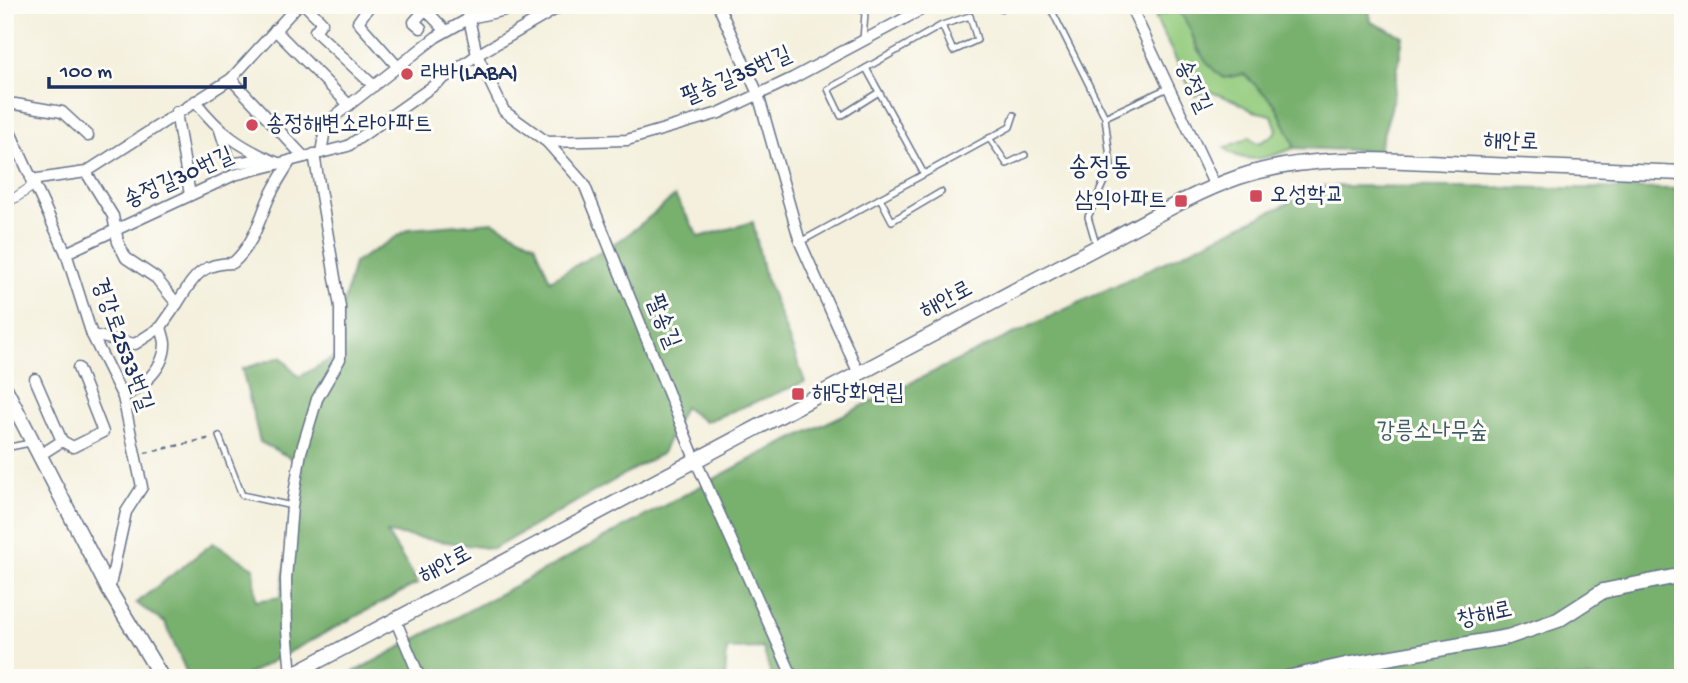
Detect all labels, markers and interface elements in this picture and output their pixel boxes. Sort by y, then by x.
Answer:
street label: 팔송길35번길 [678,42,796,112]
scale bar [49,46,245,90]
street label: 송정길 [1168,56,1216,118]
text: 100 m [59,61,112,86]
place label: 라바(LABA) [421,61,518,88]
marker: 라바(LABA) [399,66,415,82]
place label: 송정해변소라아파트 [266,112,433,139]
marker: 송정해변소라아파트 [244,117,260,133]
street label: 해안로 [1483,129,1539,157]
street label: 송정길30번길 [120,143,238,215]
district label: 송정동 [1069,154,1131,185]
place label: 오성학교 [1270,183,1344,210]
place label: 삼익아파트 [1074,188,1167,215]
marker: 오성학교 [1248,188,1264,204]
marker: 삼익아파트 [1173,193,1189,209]
street label: 경강로2533번길 [84,275,158,415]
street label: 해안로 [916,276,978,326]
street label: 팔송길 [639,291,685,353]
place label: 해당화연립 [812,381,905,408]
marker: 해당화연립 [790,386,806,402]
park label: 강릉소나무숲 [1376,419,1488,446]
street label: 해안로 [415,541,477,591]
street label: 창해로 [1455,597,1515,635]

